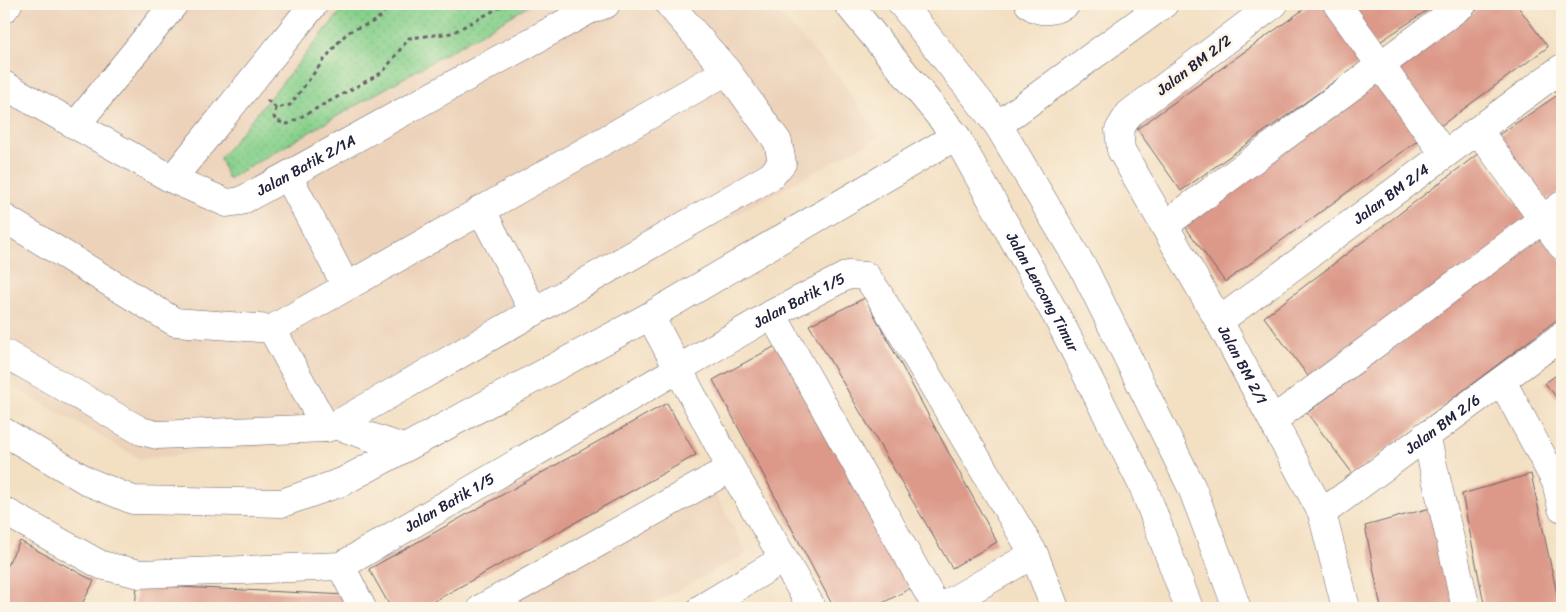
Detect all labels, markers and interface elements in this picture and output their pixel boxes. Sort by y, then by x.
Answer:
street label: Jalan BM 2/2 [1150,28,1238,103]
street label: Jalan Batik 2/1A [251,127,361,204]
street label: Jalan BM 2/4 [1347,157,1435,232]
street label: Jalan Lencong Timur [999,226,1086,357]
street label: Jalan Batik 1/5 [747,266,850,336]
street label: Jalan BM 2/1 [1210,320,1275,409]
street label: Jalan BM 2/6 [1399,387,1486,461]
street label: Jalan Batik 1/5 [399,466,500,540]

